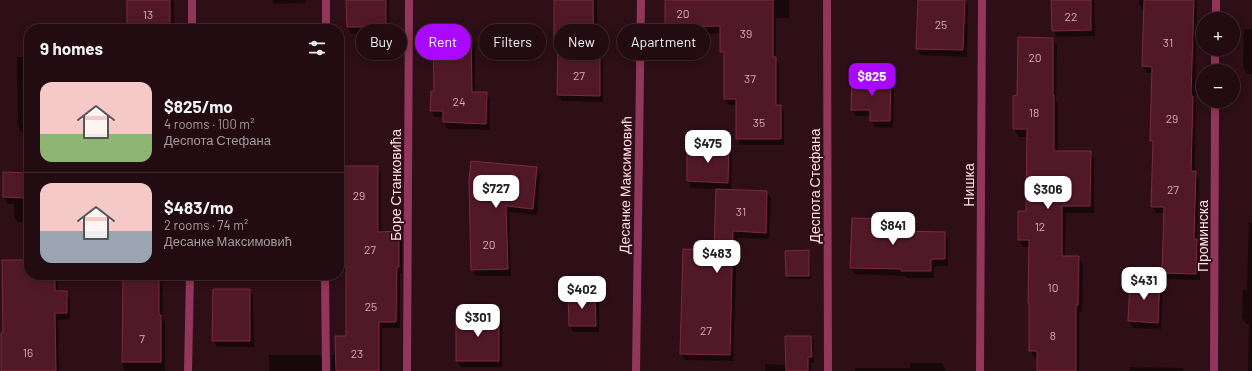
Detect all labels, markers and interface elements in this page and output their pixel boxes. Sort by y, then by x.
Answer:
house number: 20 [676,6,690,20]
house number: 13 [143,7,153,21]
house number: 22 [1065,9,1077,23]
map controls [1196,12,1240,108]
button: + [1196,12,1240,56]
house number: 25 [935,17,947,31]
chip: Buy [356,24,407,60]
chip: Rent [415,24,471,60]
chip: Filters [479,24,546,60]
chip: New [554,24,609,60]
chip: Apartment [617,24,710,60]
house number: 39 [740,26,752,40]
house number: 31 [1163,35,1173,49]
icon: filters [306,37,328,59]
text: 9 homes [40,38,103,58]
house number: 20 [1028,50,1042,64]
pin: $825 [848,63,896,97]
button: − [1196,64,1240,108]
house number: 27 [573,68,585,82]
text: $825 [858,68,886,84]
house number: 37 [744,71,756,85]
house number: 24 [452,94,466,108]
text: $825/mo [164,96,233,116]
icon: home [72,98,120,146]
house number: 18 [1029,105,1039,119]
house number: 29 [1166,111,1178,125]
house number: 35 [753,115,765,129]
text: 4 rooms · 100 m² [164,116,254,132]
street label: Десанке Максимовић [615,116,635,254]
street label: Деспота Стефана [806,128,823,244]
street label: Боре Станковића [387,129,404,241]
pin: $475 [684,130,732,164]
text: Деспота Стефана [164,132,271,148]
text: $475 [694,135,722,151]
street label: Нишка [960,163,977,207]
pin: $727 [472,175,520,209]
pin: $306 [1024,176,1072,210]
text: $727 [482,180,510,196]
text: $306 [1034,181,1062,197]
house number: 27 [1167,182,1179,196]
house number: 29 [353,188,365,202]
text: $483/mo [164,197,234,217]
icon: home [72,199,120,247]
street label: Проминска [1194,200,1211,272]
house number: 31 [736,204,746,218]
pin: $841 [869,212,917,246]
text: 2 rooms · 74 m² [164,217,248,233]
text: $841 [880,217,906,233]
house number: 12 [1035,219,1045,233]
text: Десанке Максимовић [164,233,292,249]
house number: 20 [482,237,496,251]
pin: $483 [693,240,741,274]
house number: 27 [364,242,376,256]
text: $483 [702,245,732,261]
pin: $431 [1120,267,1168,301]
text: $431 [1131,272,1157,288]
pin: $402 [558,276,606,310]
house number: 10 [1048,280,1058,294]
text: $402 [567,281,597,297]
house number: 25 [365,299,377,313]
pin: $301 [454,304,502,338]
text: $301 [465,309,491,325]
house number: 27 [700,323,712,337]
house number: 8 [1050,328,1056,342]
house number: 7 [139,331,145,345]
house number: 16 [23,345,33,359]
house number: 23 [351,346,363,360]

